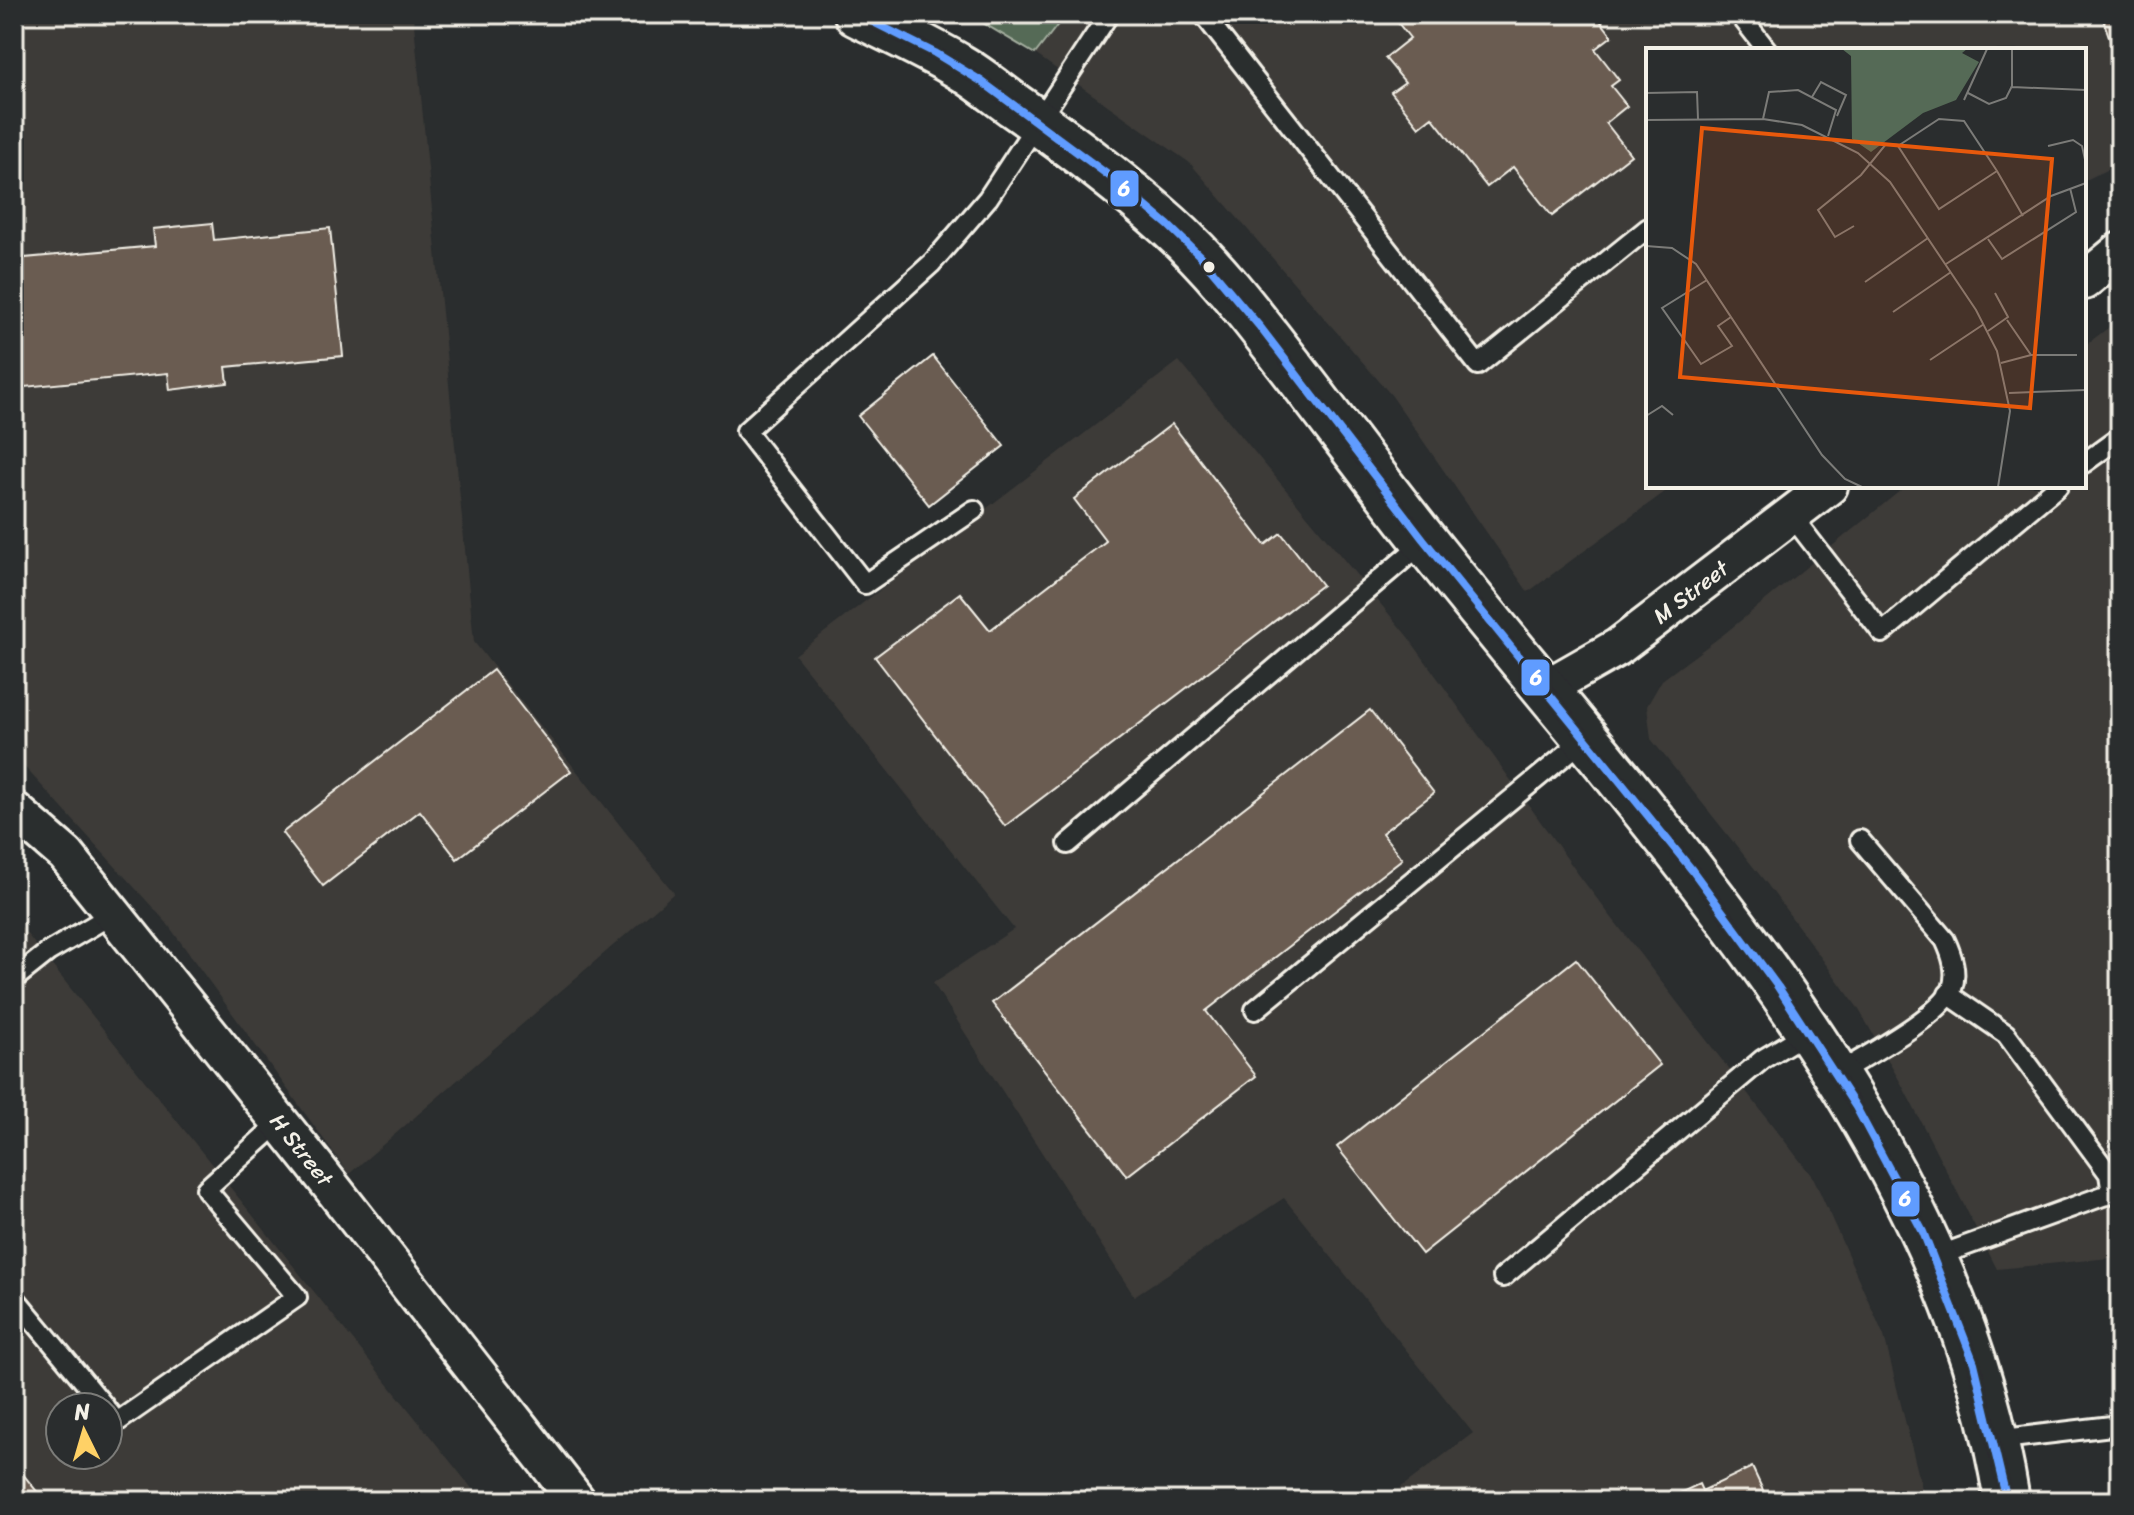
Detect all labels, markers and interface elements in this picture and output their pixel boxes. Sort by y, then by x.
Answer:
inset map [1646,48,2086,488]
line badge: 6 [1109,169,1140,208]
text: 6 [1117,169,1130,208]
unlabelled marker [1201,259,1217,275]
street label: M Street [1644,549,1738,634]
line badge: 6 [1520,658,1551,697]
text: 6 [1529,658,1542,697]
street label: H Street [260,1104,344,1196]
text: 6 [1898,1179,1911,1218]
line badge: 6 [1890,1180,1921,1218]
north arrow [44,1391,124,1471]
text: N [72,1391,92,1432]

